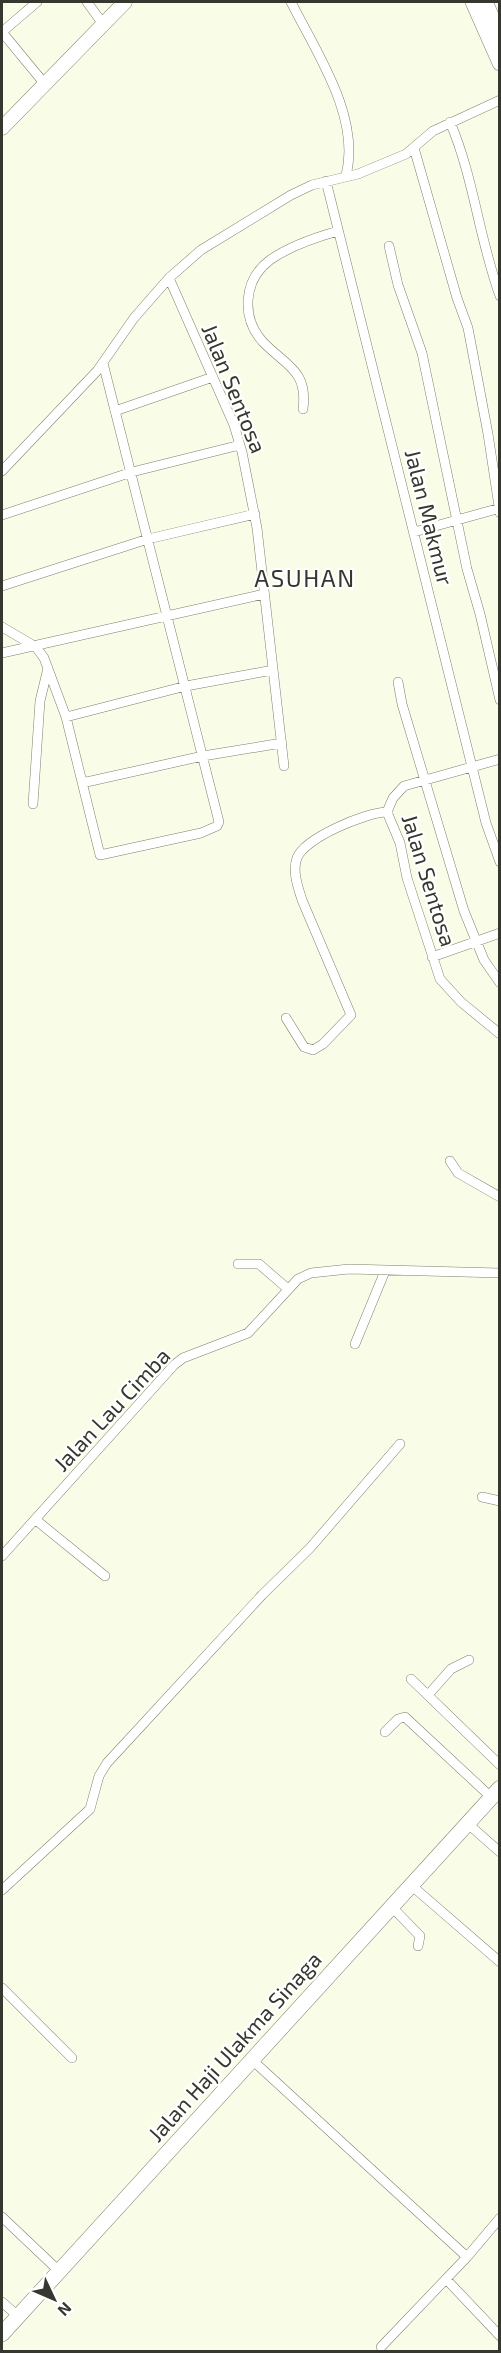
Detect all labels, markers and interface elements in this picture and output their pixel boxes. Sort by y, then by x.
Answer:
street label: Jalan Sentosa [197,320,273,456]
street label: Jalan Makmur [401,446,459,588]
district label: ASUHAN [254,563,356,592]
street label: Jalan Sentosa [398,811,462,949]
street label: Jalan Lau Cimba [47,1342,175,1476]
street label: Jalan Haji Ulakma Sinaga [142,1946,327,2147]
north arrow [24,2269,84,2329]
text: N [54,2299,76,2321]

